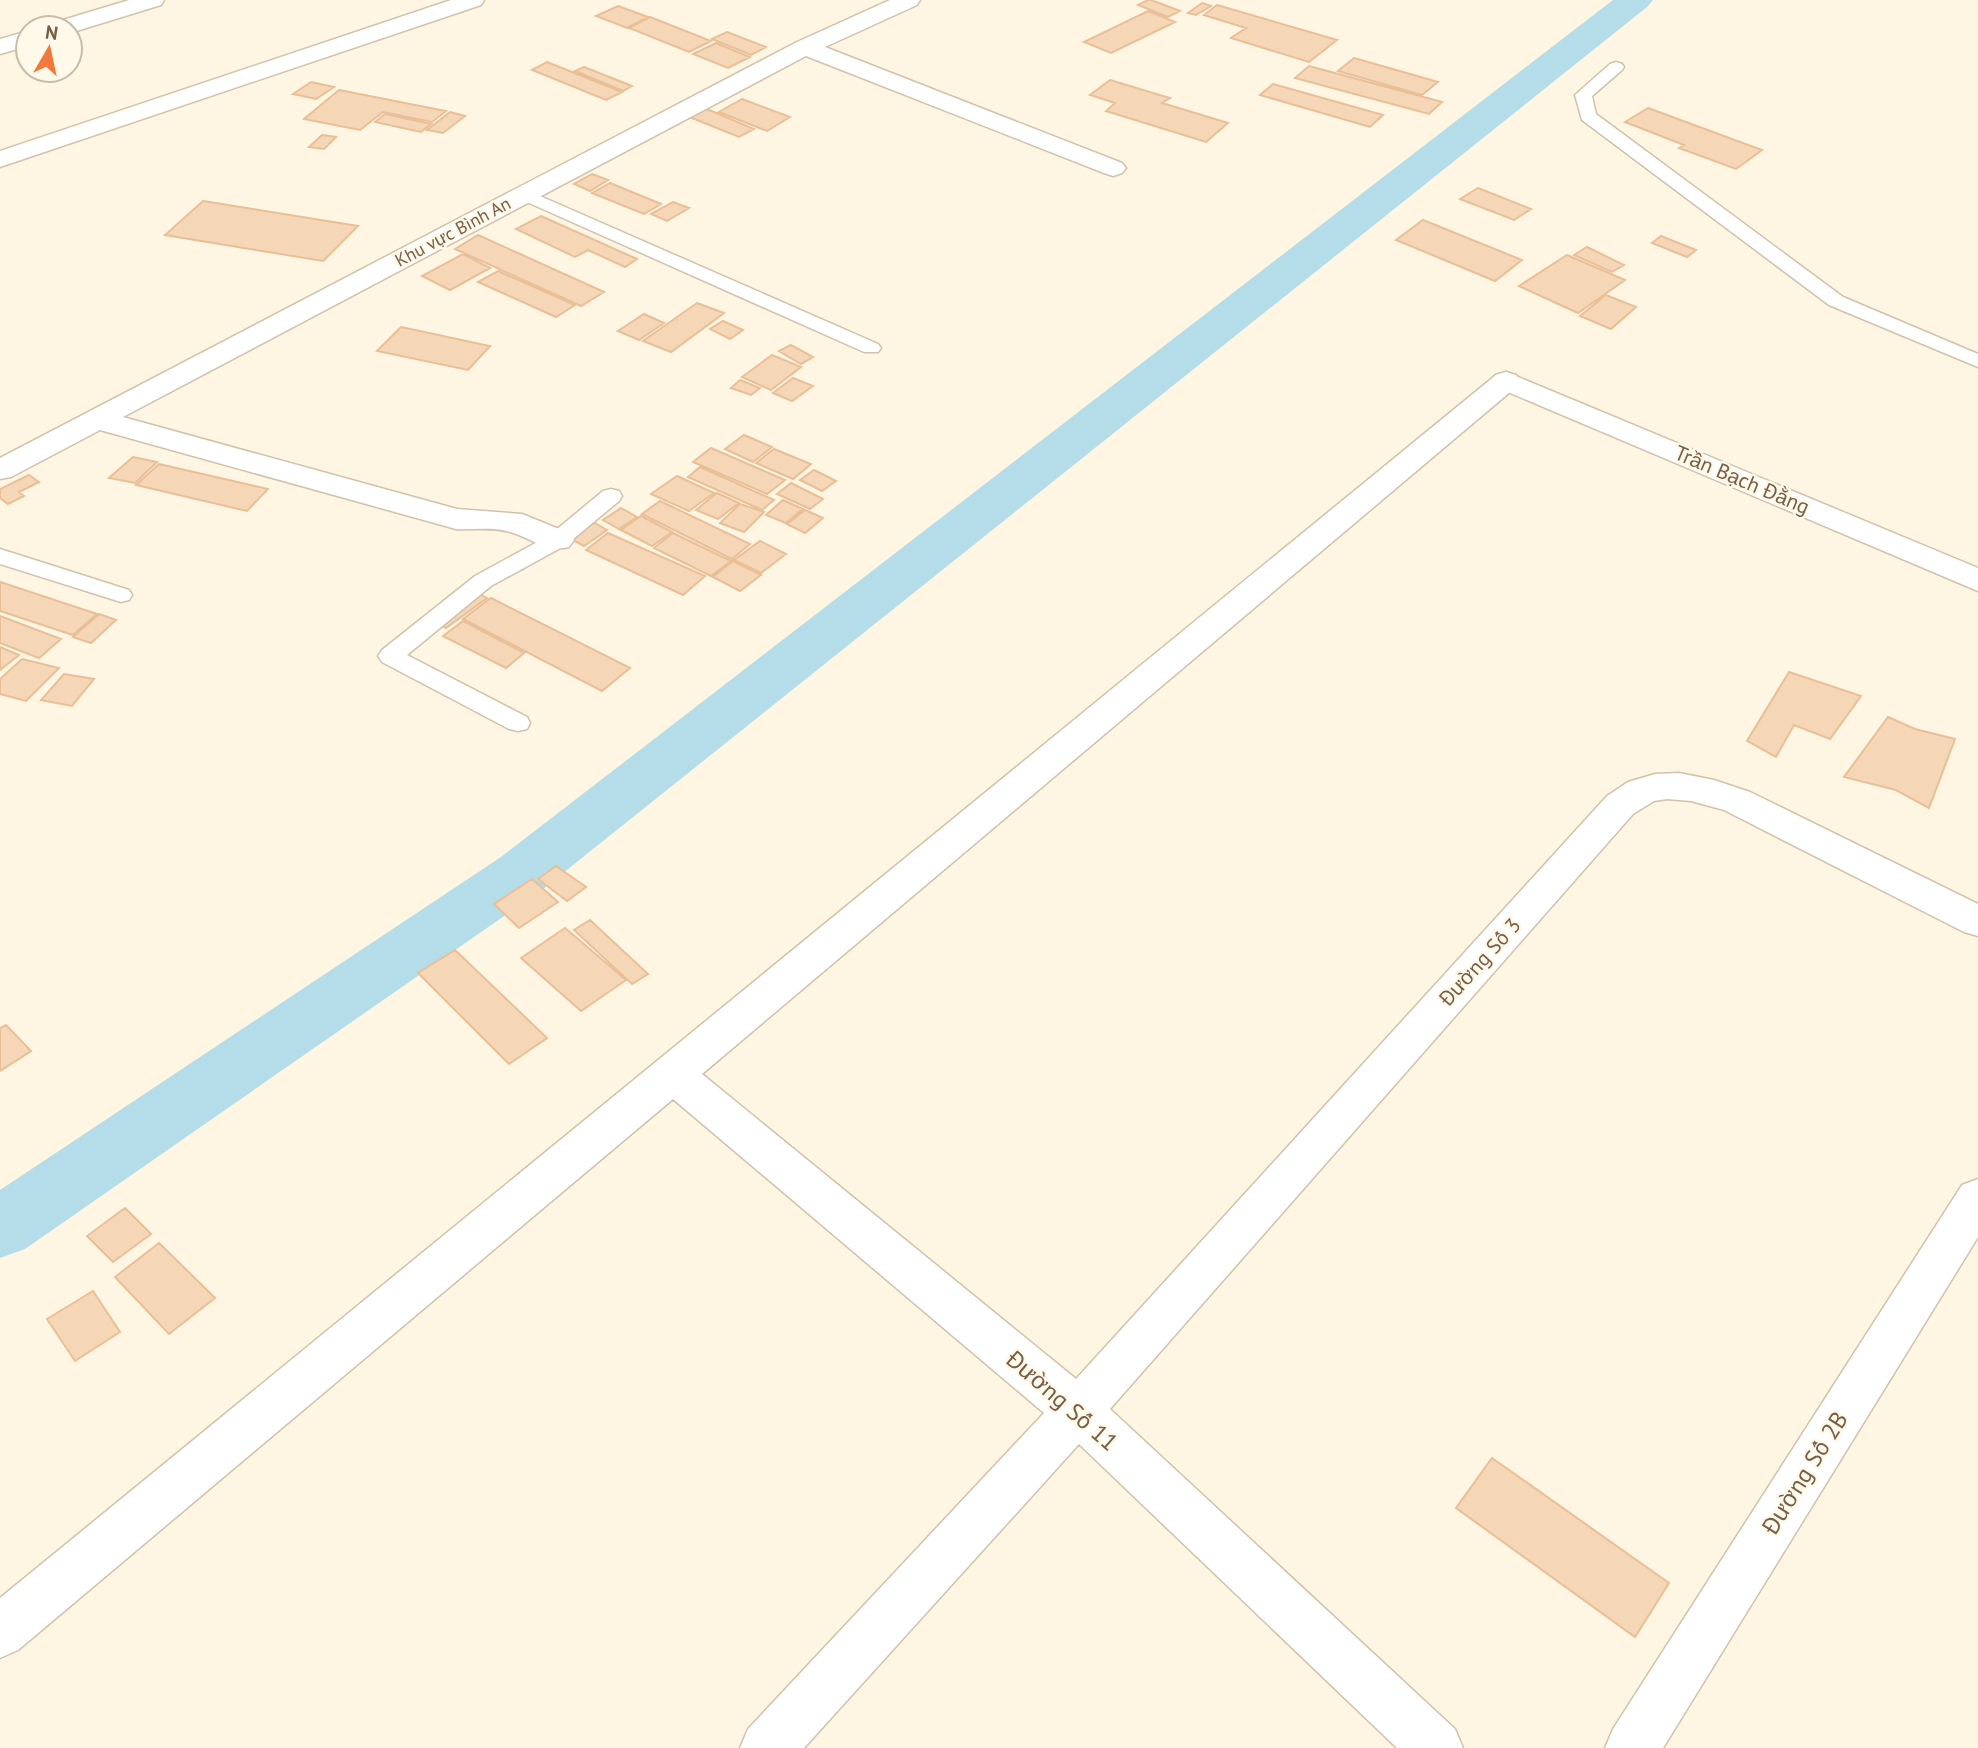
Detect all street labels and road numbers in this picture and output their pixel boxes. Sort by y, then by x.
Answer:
street label: Khu vực Bình An [391,191,515,272]
street label: Trần Bạch Đằng [1671,439,1814,520]
street label: Đường Số 3 [1432,912,1526,1012]
street label: Đường Số 11 [999,1343,1125,1458]
street label: Đường Số 2B [1754,1406,1855,1541]

